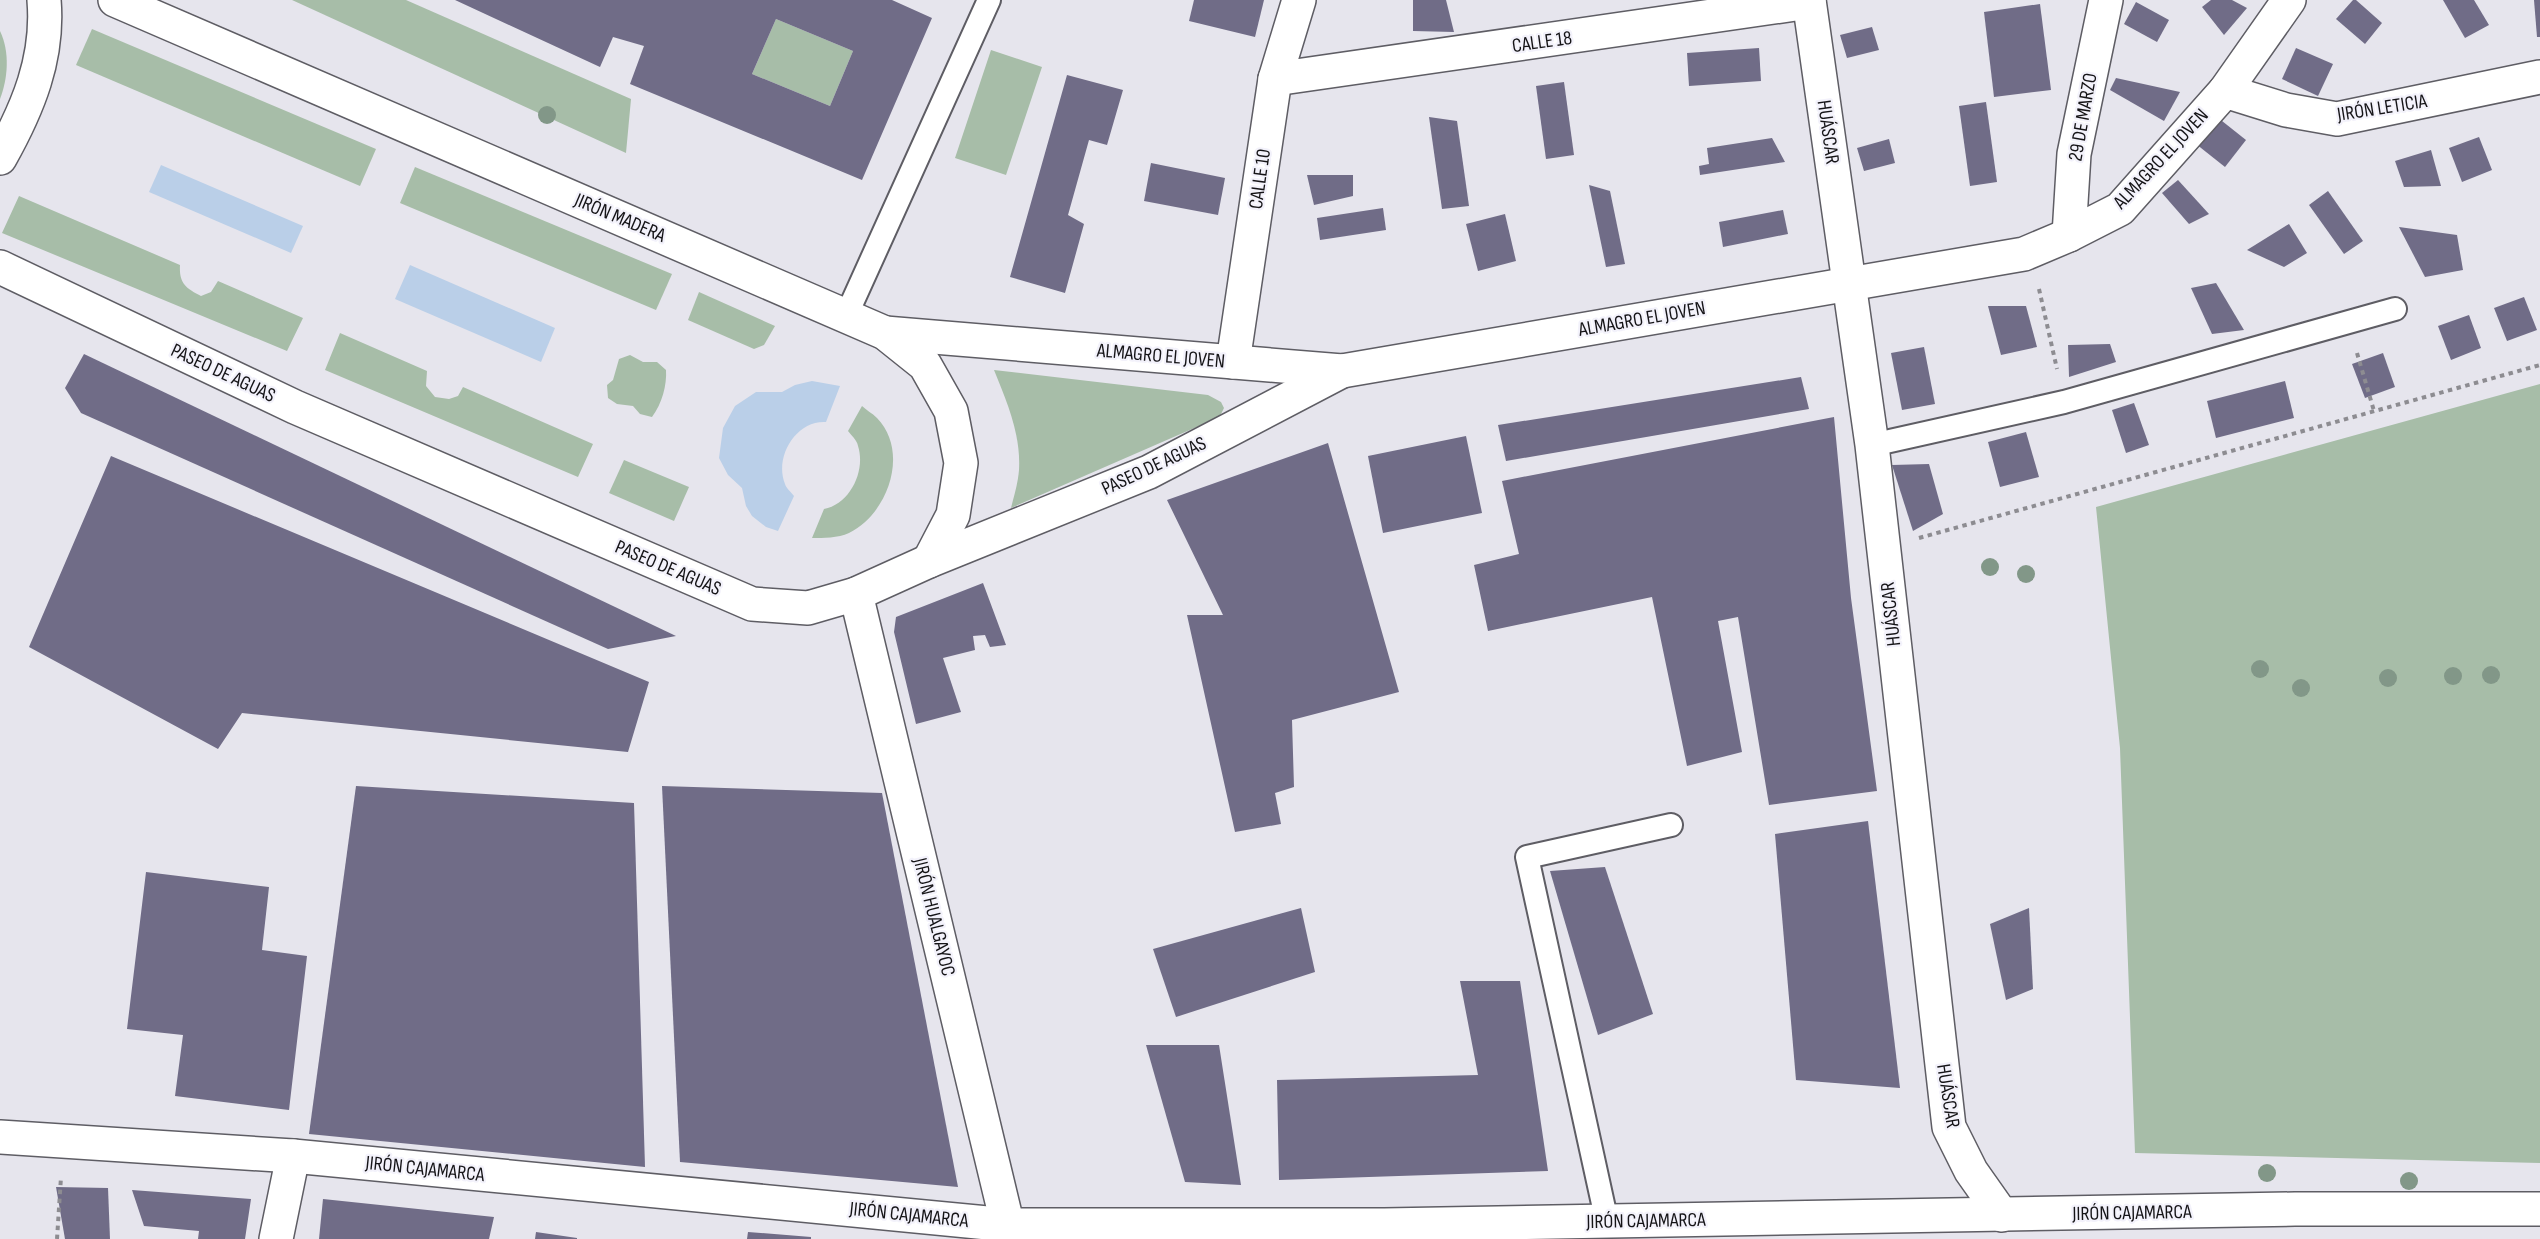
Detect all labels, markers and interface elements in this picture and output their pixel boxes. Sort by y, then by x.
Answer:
street label: CALLE 18 [1510,26,1574,58]
street label: 29 DE MARZO [2063,71,2103,163]
street label: JIRÓN LETICIA [2334,89,2429,127]
street label: HUÁSCAR [1812,98,1844,166]
street label: ALMAGRO EL JOVEN [2108,104,2214,215]
street label: CALLE 10 [1244,147,1276,211]
street label: JIRÓN MADERA [570,188,670,248]
street label: ALMAGRO EL JOVEN [1576,296,1707,342]
street label: PASEO DE AGUAS [167,338,279,408]
street label: ALMAGRO EL JOVEN [1095,338,1226,374]
street label: PASEO DE AGUAS [1098,431,1210,501]
street label: PASEO DE AGUAS [611,535,725,601]
street label: HUÁSCAR [1876,581,1906,647]
street label: JIRÓN HUALGAYOC [907,854,960,979]
street label: HUÁSCAR [1931,1062,1965,1130]
street label: JIRÓN CAJAMARCA [363,1151,486,1187]
street label: JIRÓN CAJAMARCA [847,1197,970,1233]
street label: JIRÓN CAJAMARCA [2071,1200,2192,1226]
street label: JIRÓN CAJAMARCA [1585,1208,1706,1234]

